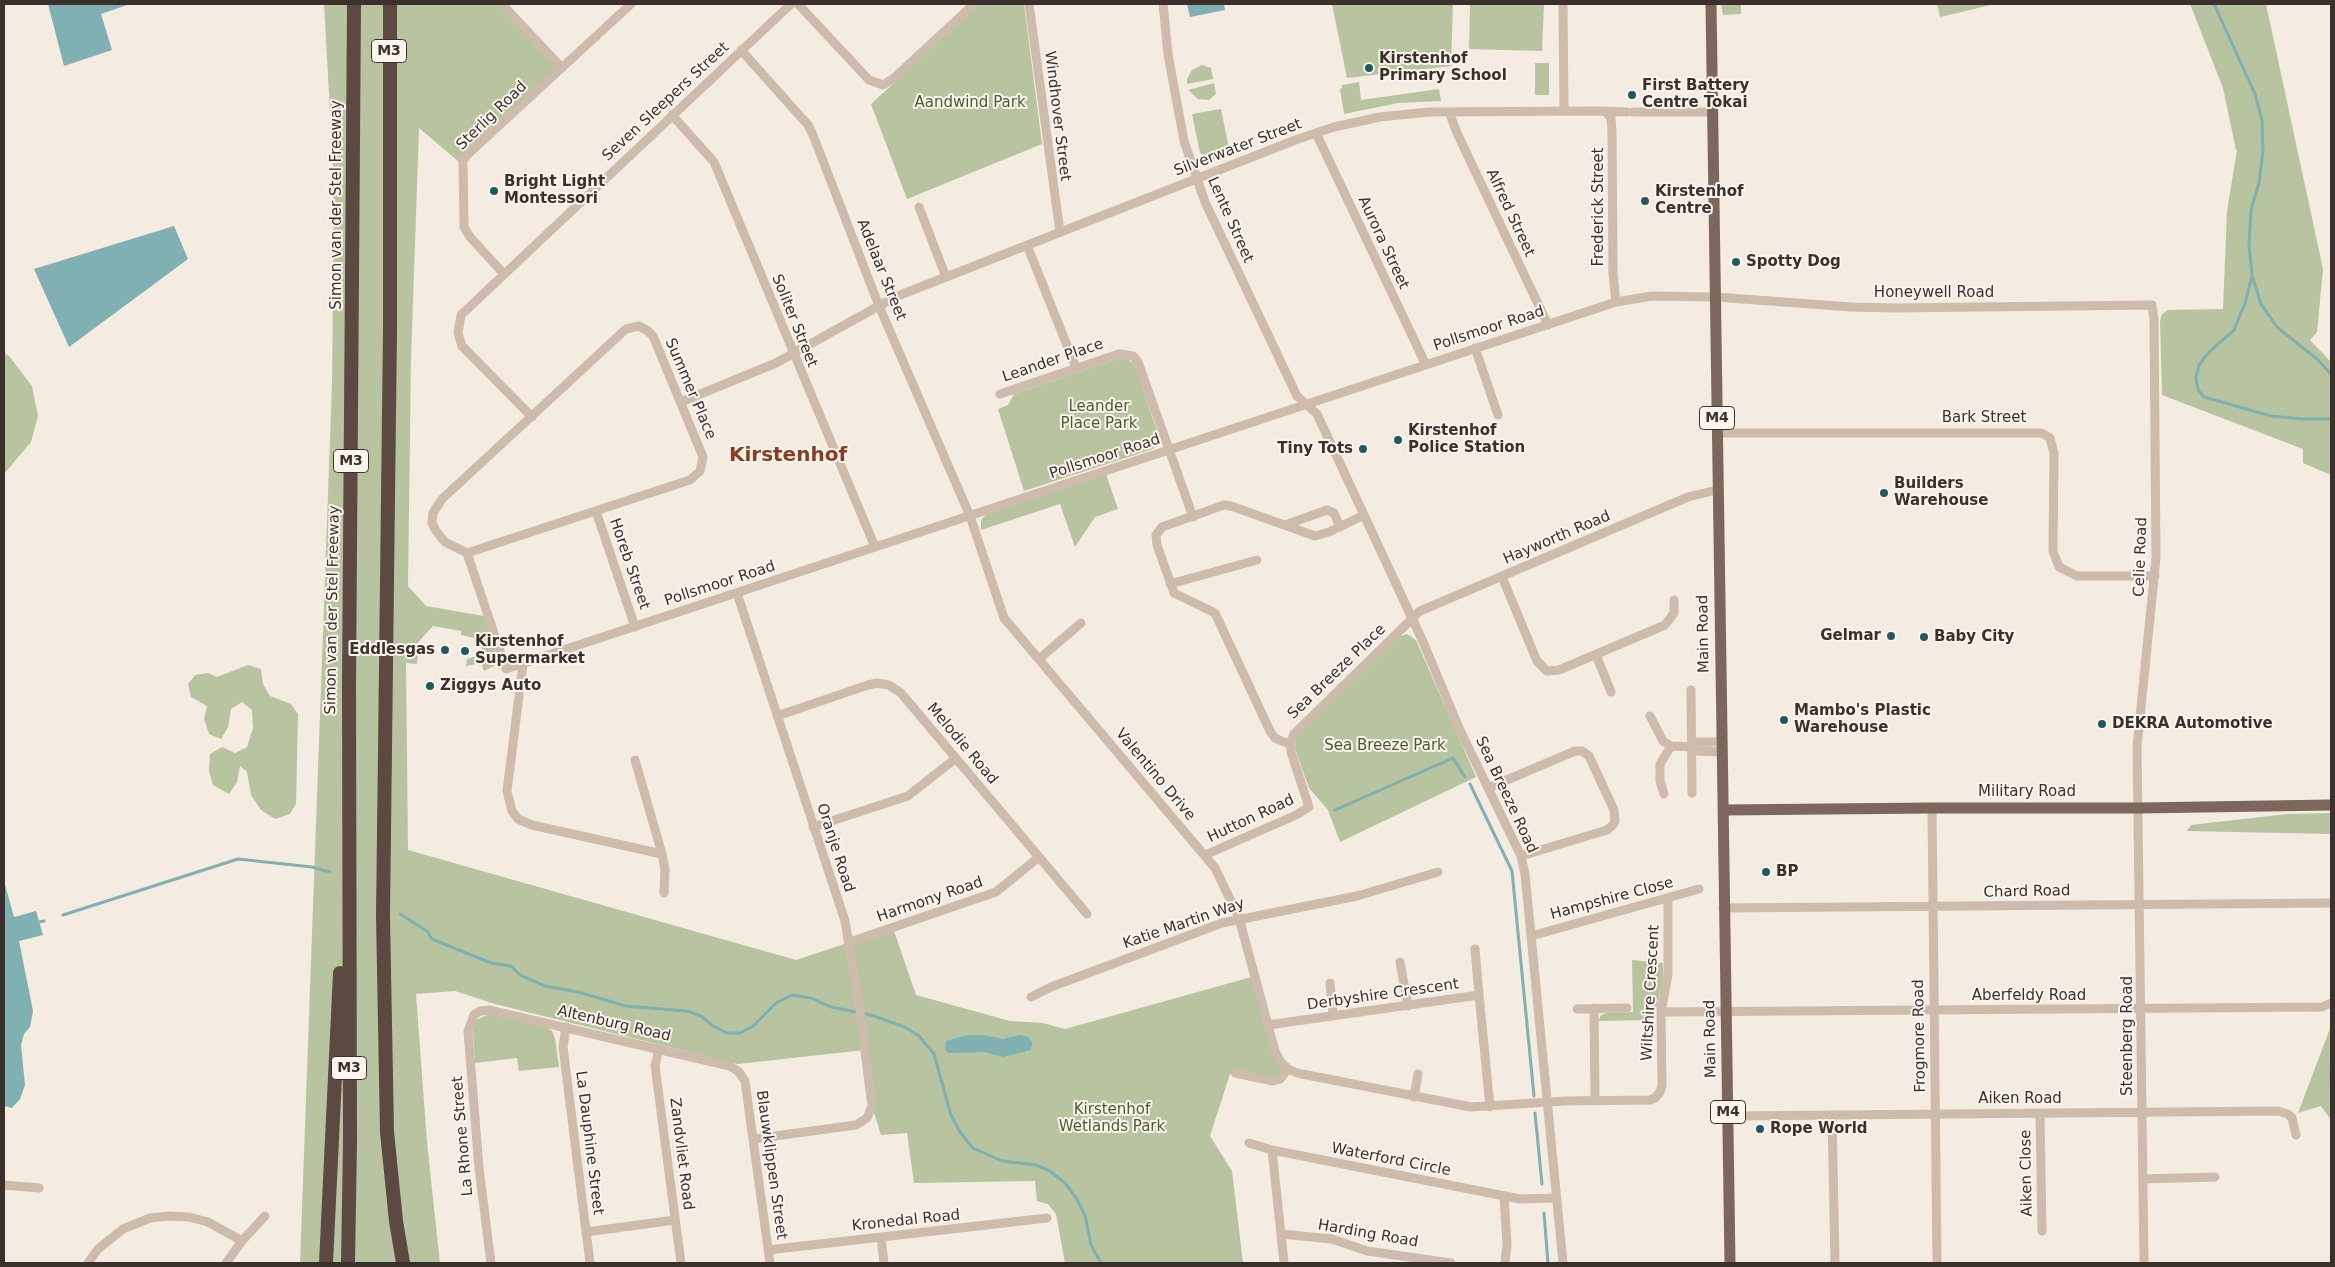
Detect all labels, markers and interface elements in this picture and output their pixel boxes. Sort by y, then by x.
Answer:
street label: Seven Sleepers Street [599,39,733,165]
road number: M3 [372,40,406,62]
street label: Windhover Street [1040,50,1074,182]
place label: Kirstenhof Primary School [1379,50,1507,85]
marker: Kirstenhof Primary School [1363,62,1375,74]
place label: First Battery Centre Tokai [1642,77,1749,112]
street label: Sterlig Road [453,78,531,154]
marker: First Battery Centre Tokai [1626,89,1638,101]
park label: Aandwind Park [914,94,1026,112]
street label: Simon van der Stel Freeway [328,100,346,310]
street label: Silverwater Street [1172,115,1304,181]
street label: Frederick Street [1590,148,1608,266]
street label: Alfred Street [1482,166,1538,260]
place label: Bright Light Montessori [504,173,605,208]
street label: Lente Street [1203,174,1257,266]
place label: Kirstenhof Centre [1655,183,1744,218]
marker: Bright Light Montessori [488,185,500,197]
street label: Aurora Street [1354,194,1412,292]
marker: Kirstenhof Centre [1639,195,1651,207]
street label: Adelaar Street [852,217,910,323]
place label: Spotty Dog [1746,253,1841,271]
marker: Spotty Dog [1730,256,1742,268]
street label: Soliter Street [767,272,821,370]
street label: Honeywell Road [1874,284,1994,302]
street label: Pollsmoor Road [1431,303,1547,355]
street label: Leander Place [1000,335,1106,387]
street label: Summer Place [661,336,719,442]
park label: Leander Place Park [1060,398,1138,433]
road number: M4 [1700,406,1734,429]
street label: Bark Street [1942,409,2026,427]
place label: Kirstenhof Police Station [1408,422,1525,457]
street label: Pollsmoor Road [1047,431,1163,483]
marker: Kirstenhof Police Station [1392,434,1404,446]
place label: Tiny Tots [1277,440,1353,458]
marker: Tiny Tots [1357,443,1369,455]
district label: Kirstenhof [729,444,847,468]
road number: M3 [334,450,368,472]
place label: Builders Warehouse [1894,475,1988,510]
marker: Builders Warehouse [1878,487,1890,499]
street label: Simon van der Stel Freeway [322,505,344,715]
street label: Hayworth Road [1501,507,1613,569]
street label: Horeb Street [605,516,653,612]
street label: Celie Road [2131,517,2151,597]
street label: Pollsmoor Road [662,558,778,610]
street label: Main Road [1694,595,1714,673]
street label: Sea Breeze Place [1284,621,1390,723]
place label: Gelmar [1820,627,1881,645]
place label: Baby City [1934,628,2014,646]
marker: Gelmar [1885,630,1897,642]
marker: Baby City [1918,631,1930,643]
place label: Kirstenhof Supermarket [475,633,585,668]
place label: Eddlesgas [349,641,435,659]
marker: Eddlesgas [439,644,451,656]
marker: Kirstenhof Supermarket [459,645,471,657]
place label: Ziggys Auto [440,677,541,695]
marker: Ziggys Auto [424,680,436,692]
street label: Melodie Road [923,700,1001,788]
place label: Mambo's Plastic Warehouse [1794,702,1931,737]
marker: Mambo's Plastic Warehouse [1778,714,1790,726]
place label: DEKRA Automotive [2112,715,2273,733]
marker: DEKRA Automotive [2096,718,2108,730]
street label: Valentino Drive [1111,725,1199,825]
street label: Sea Breeze Road [1471,734,1541,856]
park label: Sea Breeze Park [1324,737,1446,755]
street label: Military Road [1978,783,2076,801]
street label: Hutton Road [1205,791,1297,847]
street label: Oranje Road [812,801,858,895]
place label: BP [1776,863,1798,881]
marker: BP [1760,866,1772,878]
street label: Harmony Road [875,873,985,927]
street label: Hampshire Close [1548,874,1676,924]
street label: Chard Road [1983,882,2071,902]
street label: Katie Martin Way [1121,895,1247,953]
street label: Wiltshire Crescent [1638,924,1664,1062]
street label: Derbyshire Crescent [1306,975,1460,1015]
street label: Steenberg Road [2119,976,2137,1096]
street label: Frogmore Road [1910,979,1930,1093]
street label: Aberfeldy Road [1972,987,2086,1005]
street label: Main Road [1701,1000,1721,1078]
street label: Altenburg Road [556,1002,672,1046]
road number: M3 [332,1056,366,1080]
street label: La Dauphine Street [571,1070,607,1216]
street label: La Rhone Street [449,1075,477,1197]
street label: Blauwklippen Street [752,1089,790,1241]
street label: Aiken Road [1978,1090,2062,1108]
street label: Zandvliet Road [665,1097,697,1211]
road number: M4 [1710,1100,1746,1124]
park label: Kirstenhof Wetlands Park [1059,1101,1165,1136]
place label: Rope World [1770,1120,1868,1138]
marker: Rope World [1754,1123,1766,1135]
street label: Aiken Close [2017,1129,2037,1217]
street label: Waterford Circle [1330,1140,1452,1180]
street label: Kronedal Road [851,1206,961,1236]
street label: Harding Road [1316,1216,1420,1252]

